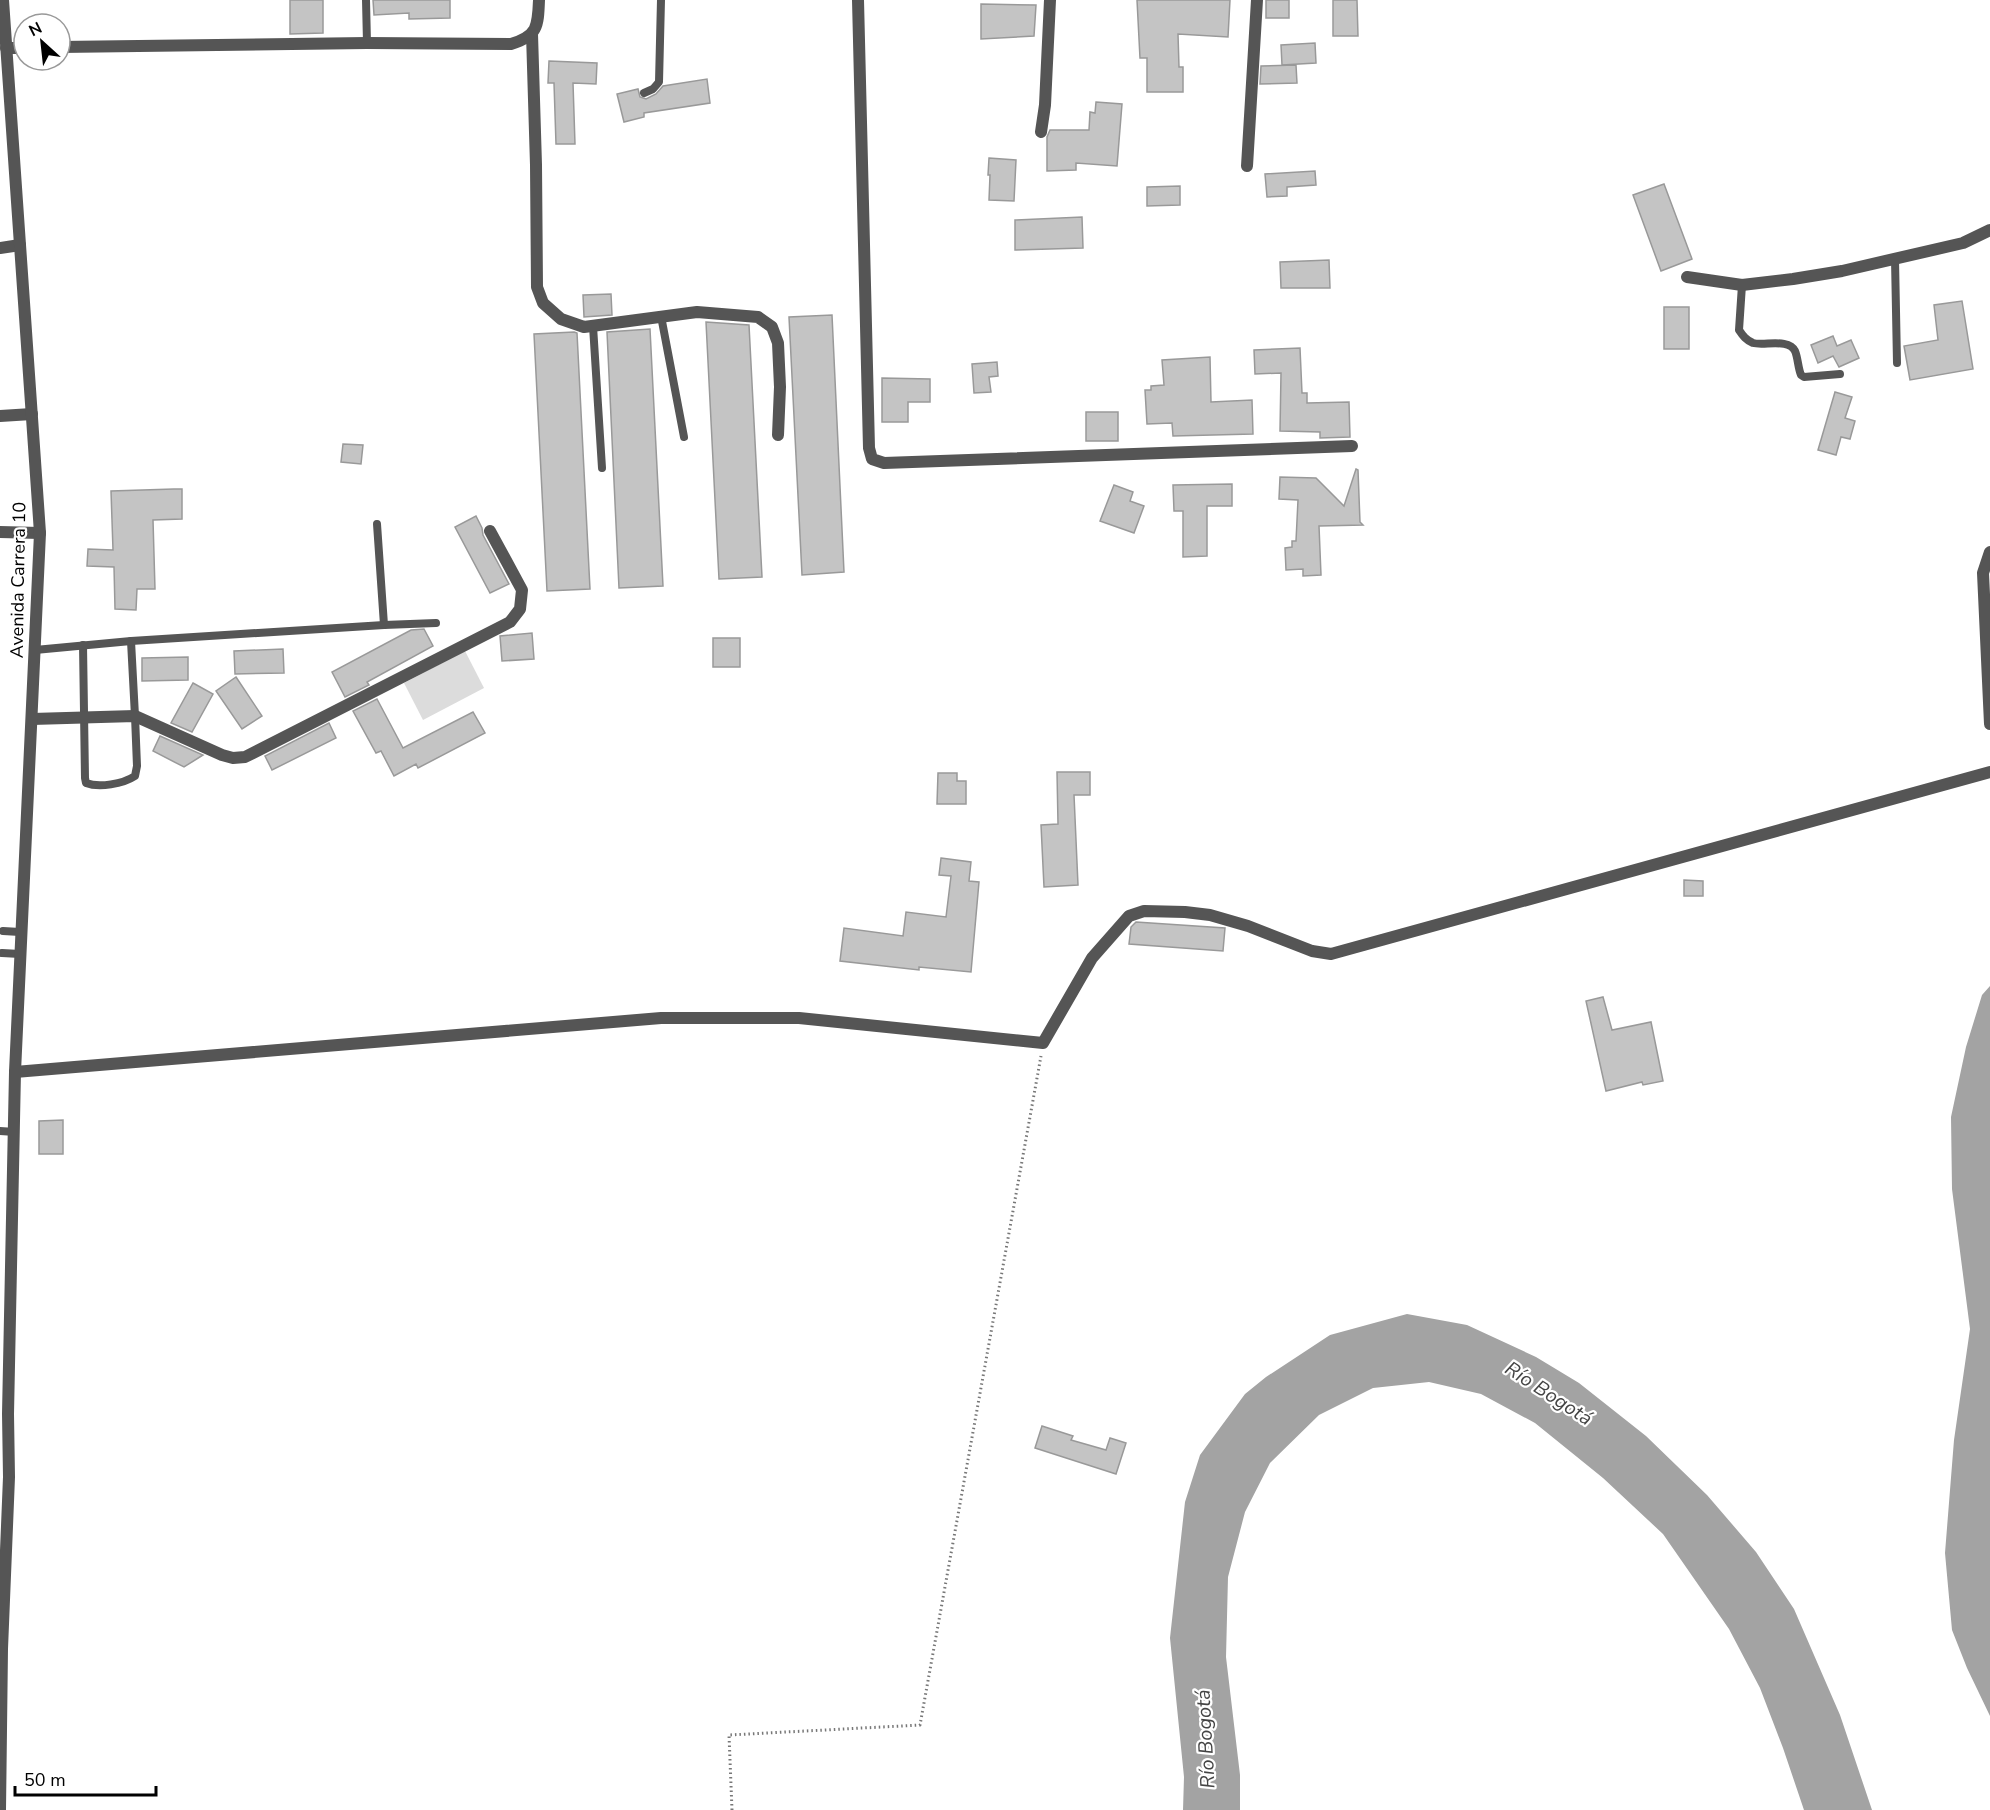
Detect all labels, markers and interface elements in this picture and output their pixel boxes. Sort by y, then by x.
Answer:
north arrow [12,12,72,72]
text: N [25,17,46,42]
street label: Avenida Carrera 10 [5,502,31,658]
water label: Río Bogotá [1500,1355,1598,1432]
water label: Río Bogotá [1189,1688,1222,1789]
scale bar [15,1759,156,1797]
text: 50 m [24,1768,66,1792]

